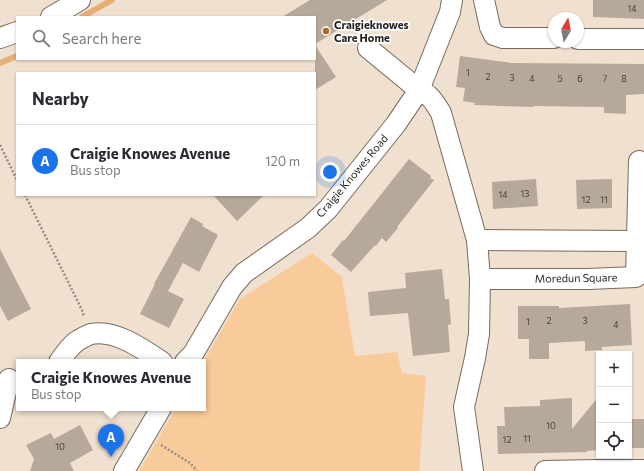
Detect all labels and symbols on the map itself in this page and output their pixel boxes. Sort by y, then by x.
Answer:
house number: 14 [627,3,637,14]
north arrow [548,12,584,48]
place label: Craigieknowes Care Home [334,18,409,44]
marker: Craigieknowes Care Home [321,26,331,36]
house number: 1 [466,67,470,78]
house number: 2 [486,71,491,82]
house number: 3 [509,72,515,83]
house number: 4 [529,73,535,84]
house number: 5 [557,73,563,84]
house number: 6 [577,73,583,84]
house number: 7 [603,73,608,84]
house number: 8 [621,73,627,84]
street label: Craigie Knowes Road [313,132,390,220]
your location [320,162,340,182]
house number: 13 [521,188,529,199]
house number: 14 [498,189,508,200]
house number: 12 [582,194,590,205]
house number: 11 [600,194,608,205]
street label: Moredun Square [534,270,618,285]
house number: 2 [547,315,552,326]
house number: 3 [582,315,588,326]
house number: 1 [526,316,530,327]
house number: 4 [613,319,619,330]
house number: 10 [546,420,556,431]
pin: A [98,424,124,457]
house number: 11 [523,433,531,444]
house number: 12 [503,434,511,445]
house number: 10 [55,441,65,452]

